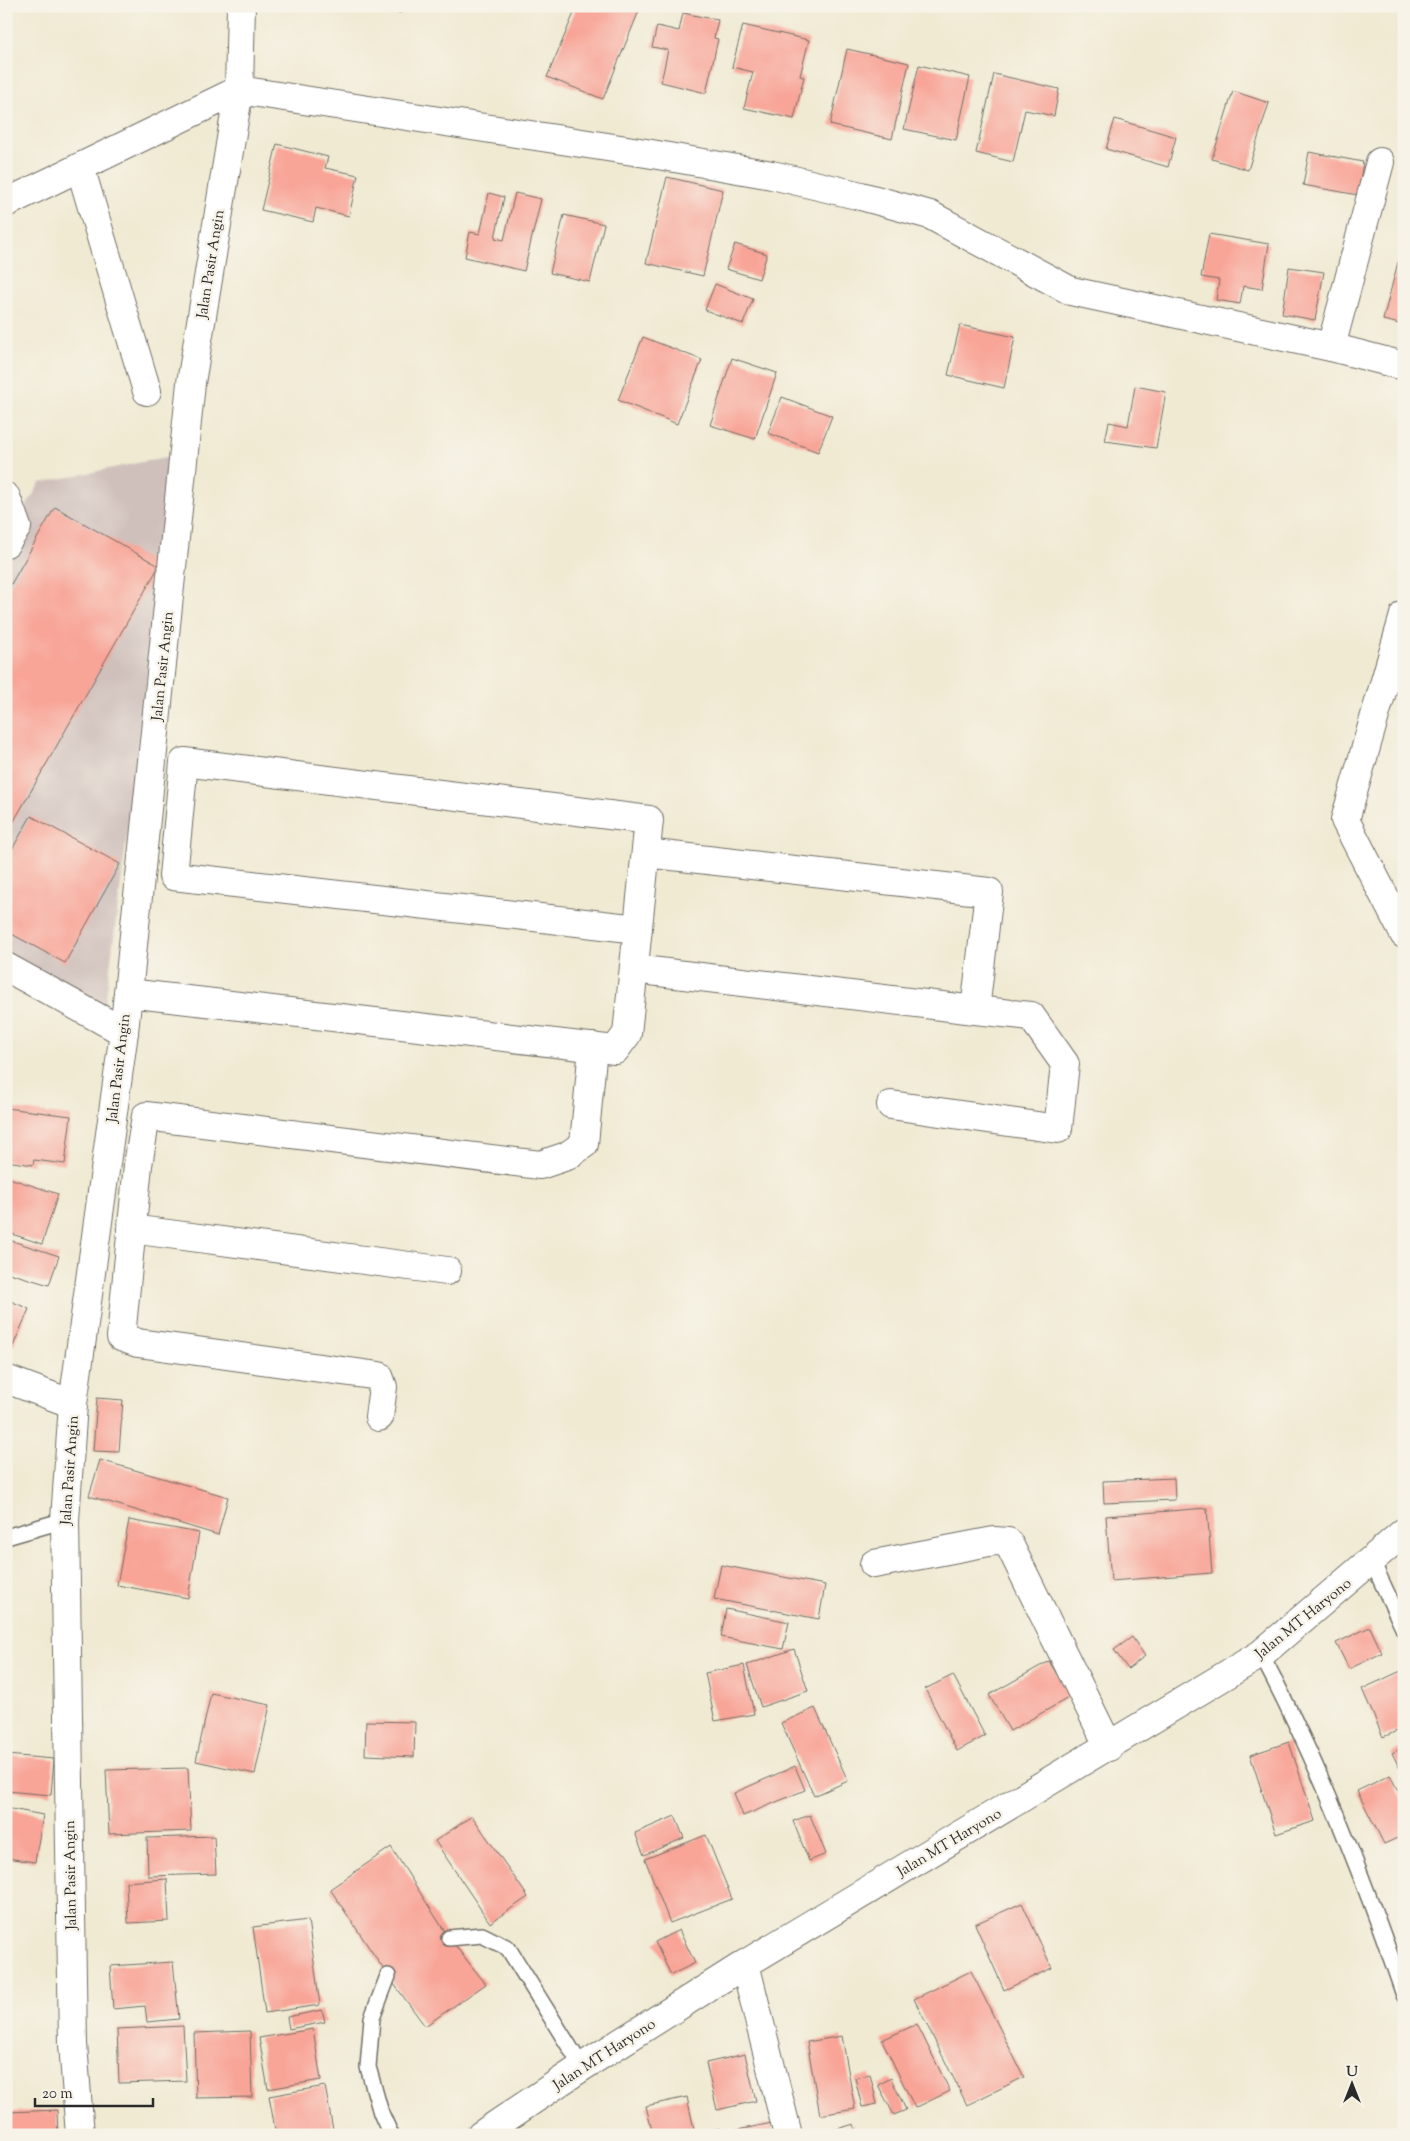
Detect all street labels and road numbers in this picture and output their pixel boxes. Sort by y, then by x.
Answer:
street label: Jalan Pasir Angin [192,208,230,321]
street label: Jalan Pasir Angin [147,610,180,723]
street label: Jalan Pasir Angin [102,1012,137,1125]
street label: Jalan Pasir Angin [56,1414,85,1527]
street label: Jalan MT Haryono [1251,1574,1357,1665]
street label: Jalan MT Haryono [893,1804,1006,1883]
street label: Jalan Pasir Angin [60,1820,83,1931]
street label: Jalan MT Haryono [549,2014,660,2097]

